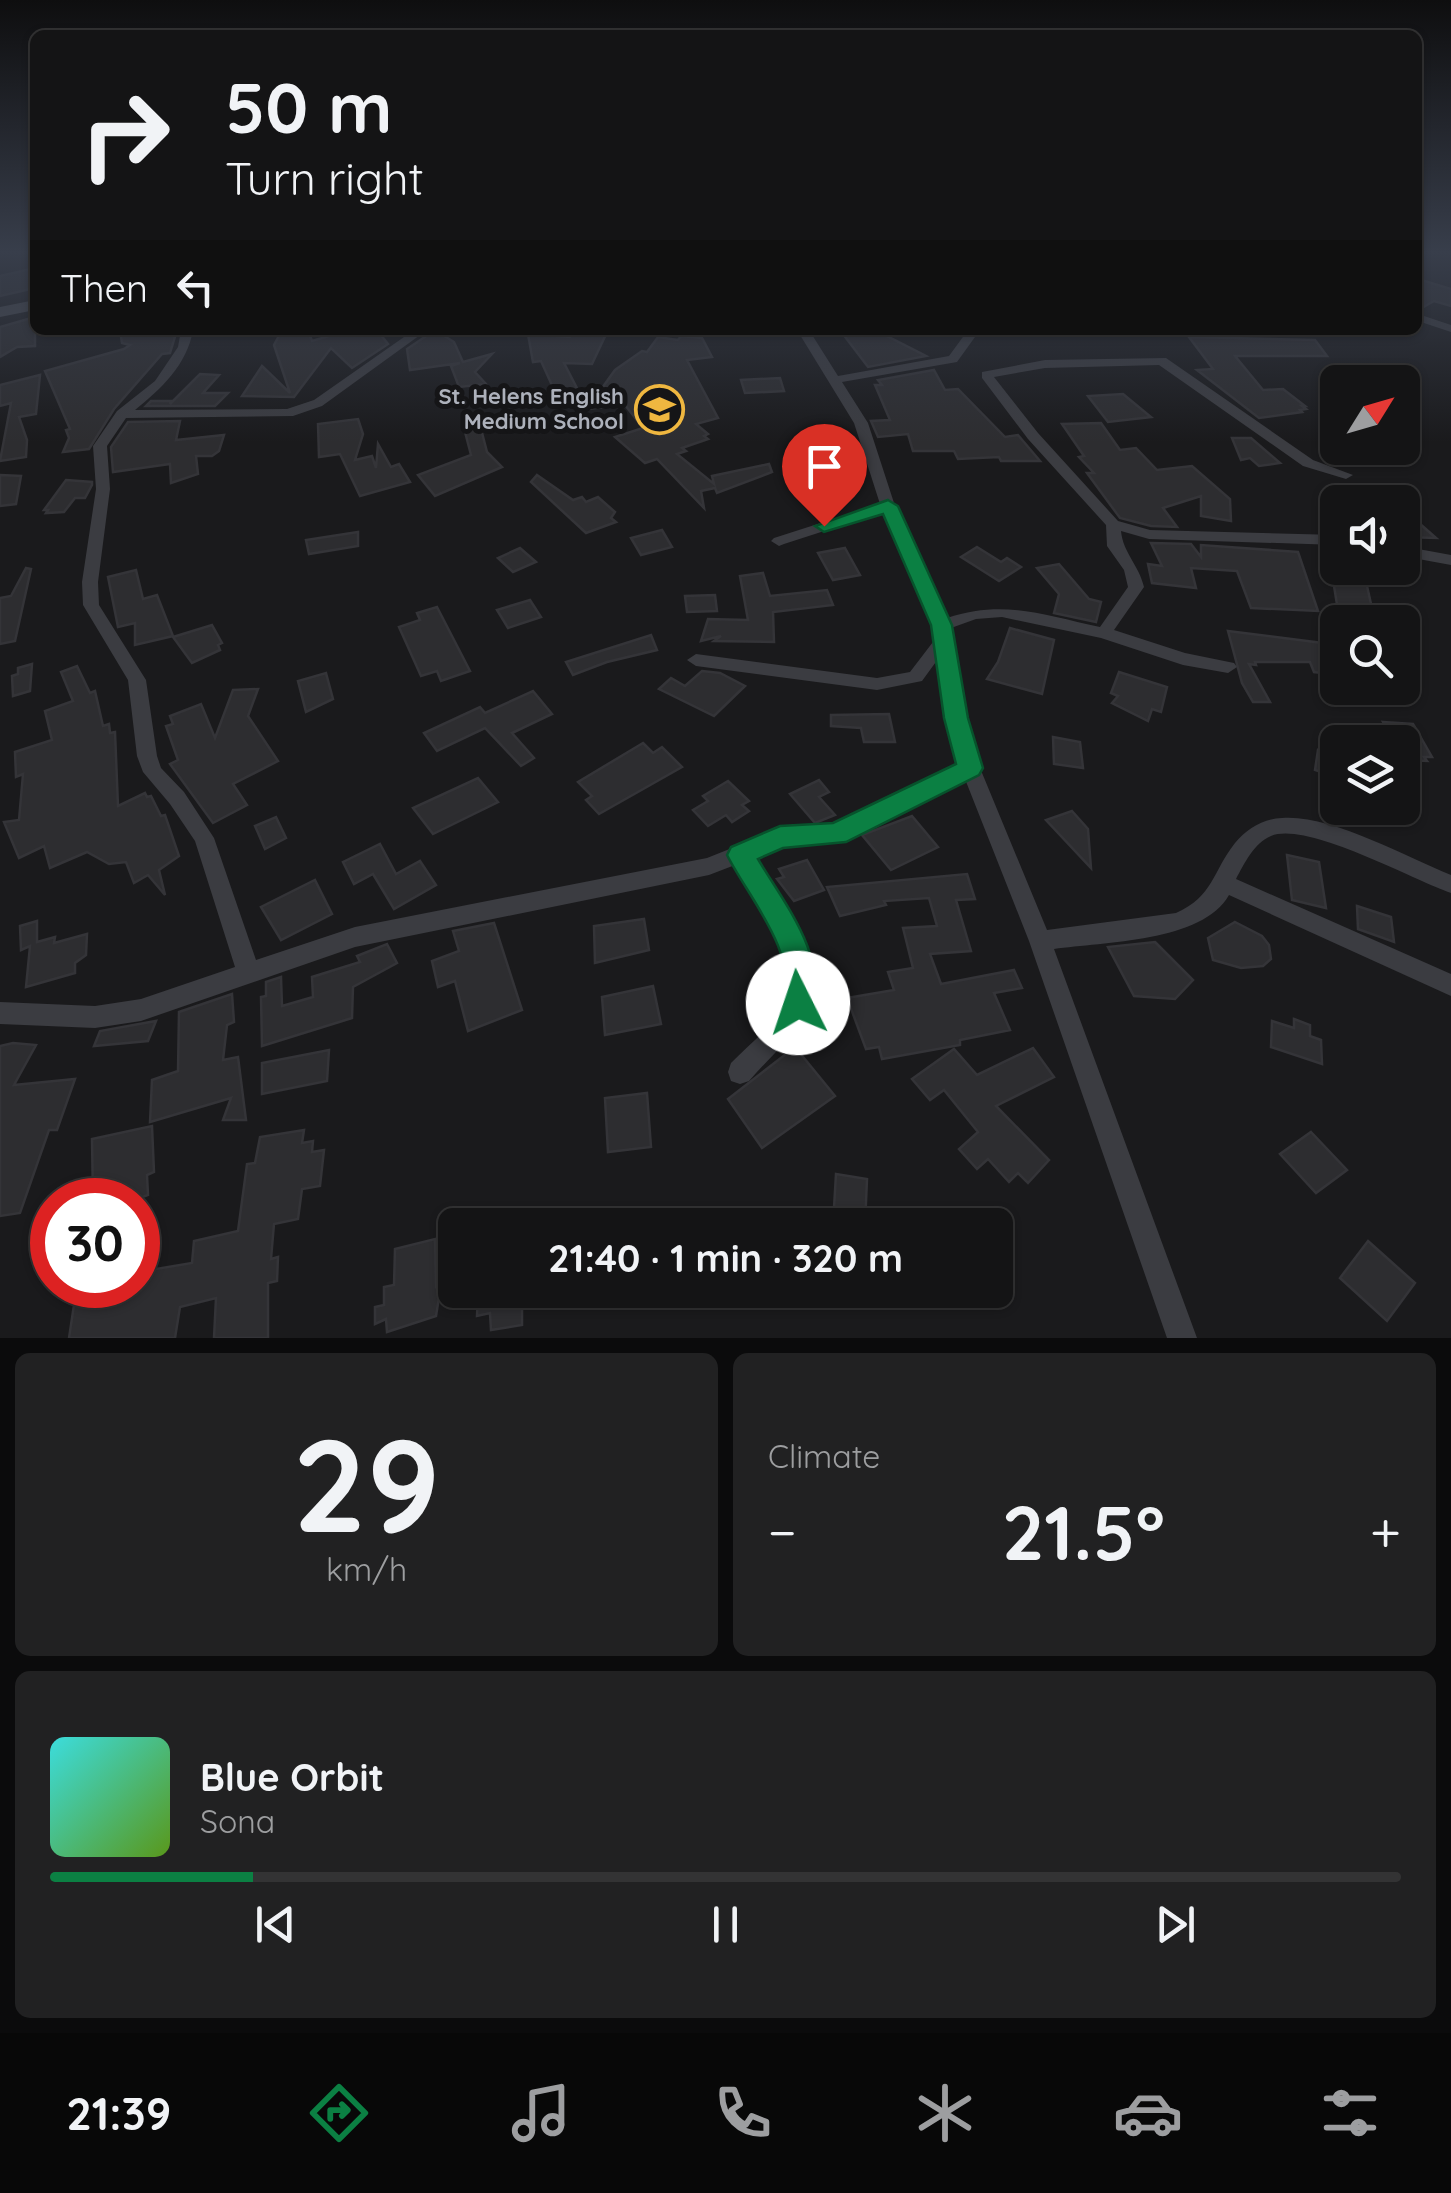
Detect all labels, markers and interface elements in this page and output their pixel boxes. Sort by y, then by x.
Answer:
text: 50 m [225,63,392,151]
icon: right [60,70,190,200]
text: Turn right [225,150,424,206]
icon: left [168,260,223,315]
text: Then [60,264,148,312]
north arrow [1320,365,1420,465]
map controls [1320,365,1420,825]
place label: St. Helens English Medium School [438,382,624,435]
school or university icon: St. Helens English Medium School [633,383,685,435]
pin [782,424,867,527]
icon: arrive [797,439,852,494]
button: sound [1320,485,1420,585]
button: search [1320,605,1420,705]
button: layers [1320,725,1420,825]
position arrow [746,951,850,1055]
speed limit sign: 30 [30,1178,160,1308]
text: 21:40 · 1 min · 320 m [548,1234,903,1282]
text: 29 [293,1402,440,1565]
text: Climate [768,1436,880,1476]
text: 21.5° [1002,1485,1165,1579]
text: − [768,1497,797,1566]
text: + [1370,1497,1401,1566]
text: km/h [326,1549,407,1589]
text: Blue Orbit [200,1753,384,1801]
text: Sona [200,1801,275,1841]
icon: previous [248,1897,303,1952]
icon: pause [698,1897,753,1952]
icon: next [1148,1897,1203,1952]
icon: directions [304,2078,374,2148]
icon: music [506,2078,576,2148]
icon: phone [708,2078,778,2148]
icon: climate [910,2078,980,2148]
icon: car [1113,2078,1183,2148]
icon: filters [1315,2078,1385,2148]
text: 21:39 [66,2085,171,2141]

